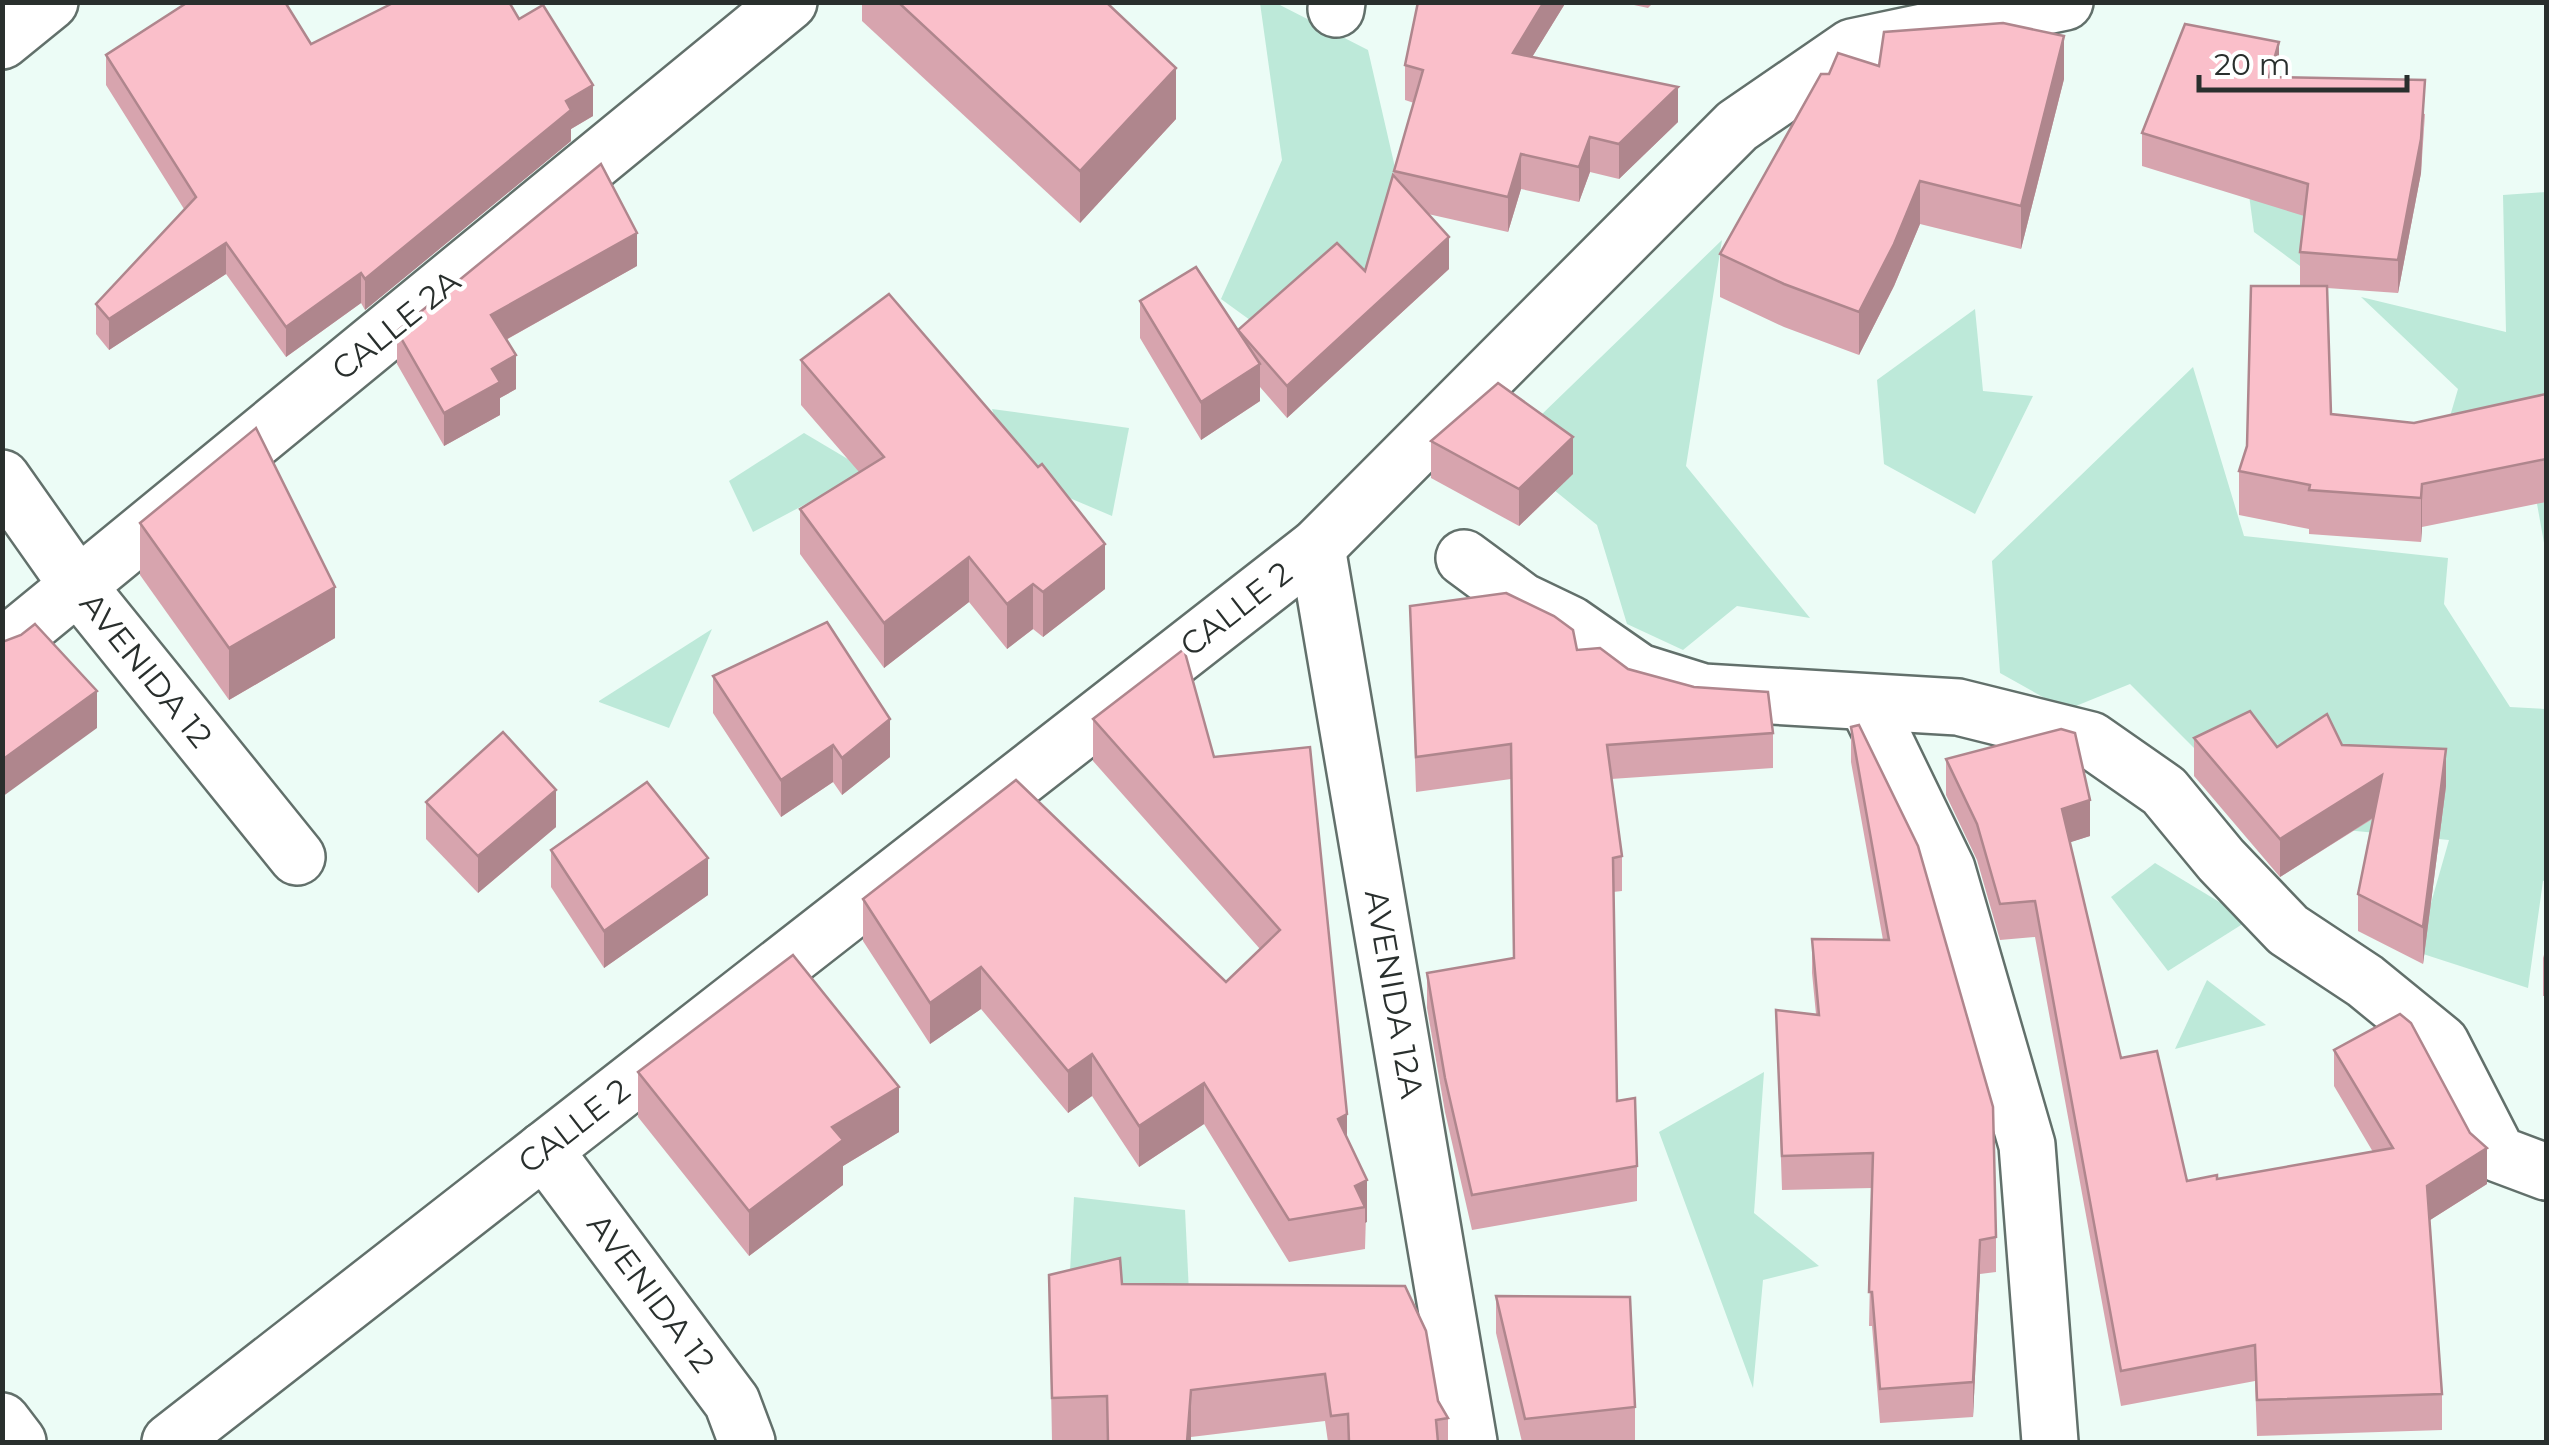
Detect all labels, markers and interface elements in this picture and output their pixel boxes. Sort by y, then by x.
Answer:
scale bar [2199,30,2406,92]
text: 20 m [2214,46,2291,83]
street label: CALLE 2A [324,261,468,388]
street label: CALLE 2 [1172,553,1299,664]
street label: AVENIDA 12 [72,584,221,755]
street label: AVENIDA 12A [1357,887,1432,1101]
street label: CALLE 2 [510,1070,637,1181]
street label: AVENIDA 12 [579,1206,724,1379]

